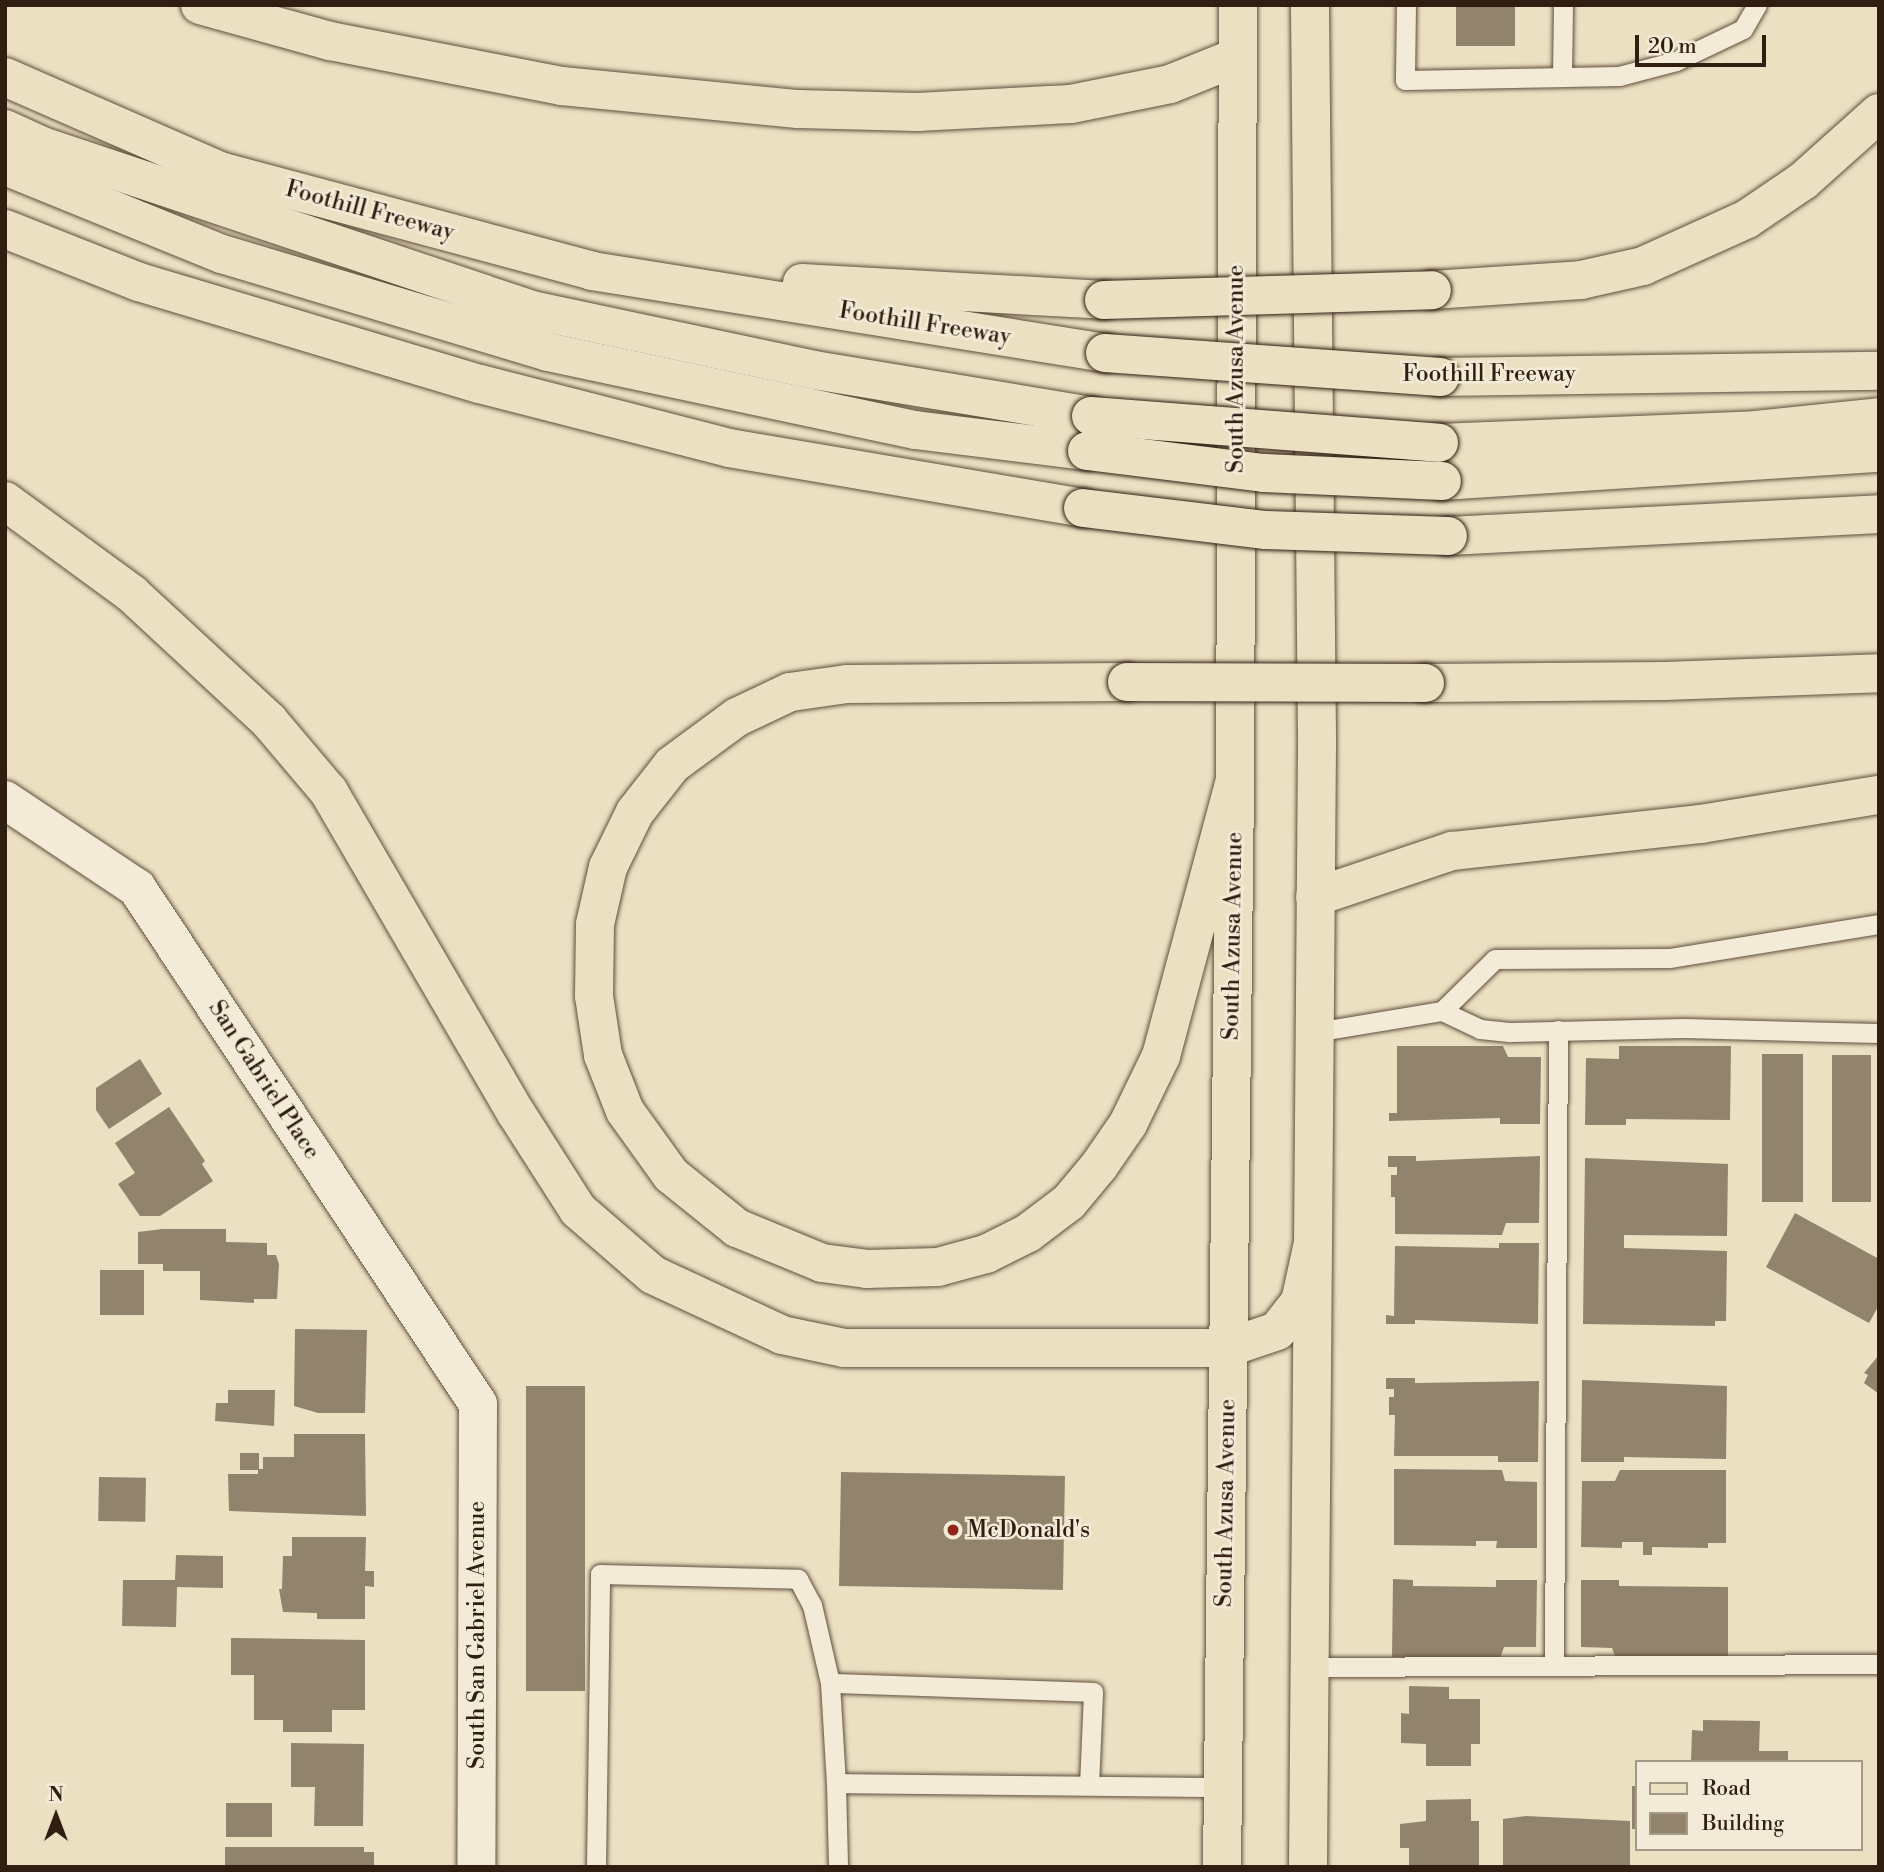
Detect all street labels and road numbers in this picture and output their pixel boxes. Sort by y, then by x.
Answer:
street label: Foothill Freeway [283,175,457,247]
street label: South Azusa Avenue [1222,265,1250,473]
street label: Foothill Freeway [837,297,1013,351]
street label: Foothill Freeway [1402,360,1576,388]
street label: South Azusa Avenue [1217,832,1249,1040]
street label: San Gabriel Place [202,996,326,1164]
street label: South Azusa Avenue [1210,1399,1242,1607]
street label: South San Gabriel Avenue [463,1501,491,1769]

